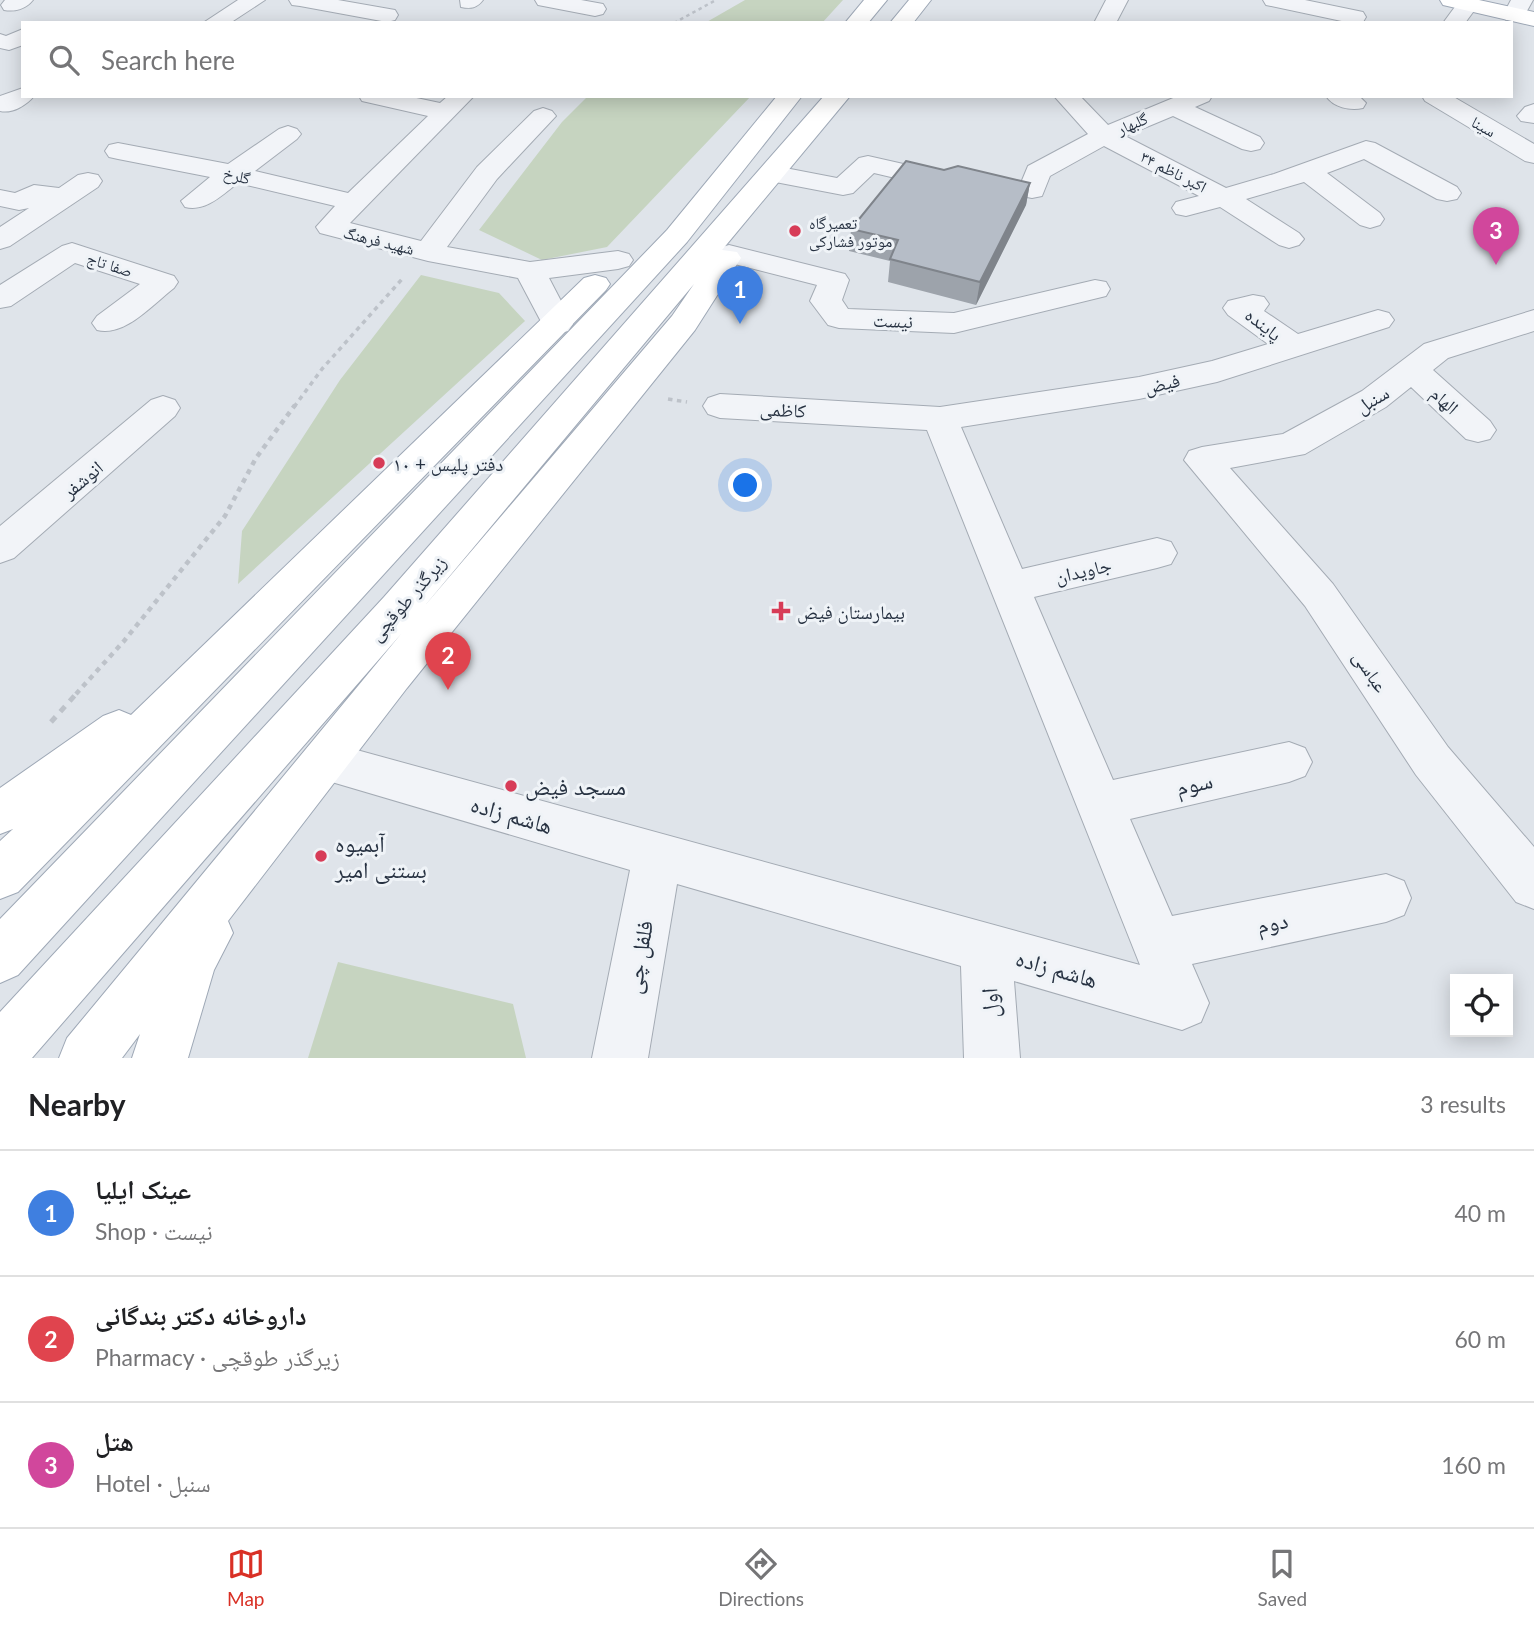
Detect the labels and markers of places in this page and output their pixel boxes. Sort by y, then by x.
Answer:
pin: 3 [1473,207,1519,265]
place label: تعمیرگاه موتور فشارکی [809,213,892,252]
marker: تعمیرگاه موتور فشارکی [787,223,803,239]
pin: 1 [717,266,763,324]
place label: دفتر پلیس + ۱۰ [393,452,504,476]
marker: دفتر پلیس + ۱۰ [371,455,387,471]
place label: بیمارستان فیض [797,600,905,624]
marker: بیمارستان فیض [771,601,791,621]
pin: 2 [425,632,471,690]
place label: مسجد فیض [525,772,626,801]
marker: مسجد فیض [503,778,519,794]
place label: آبمیوه بستنی امیر [334,829,427,884]
marker: آبمیوه بستنی امیر [313,848,329,864]

